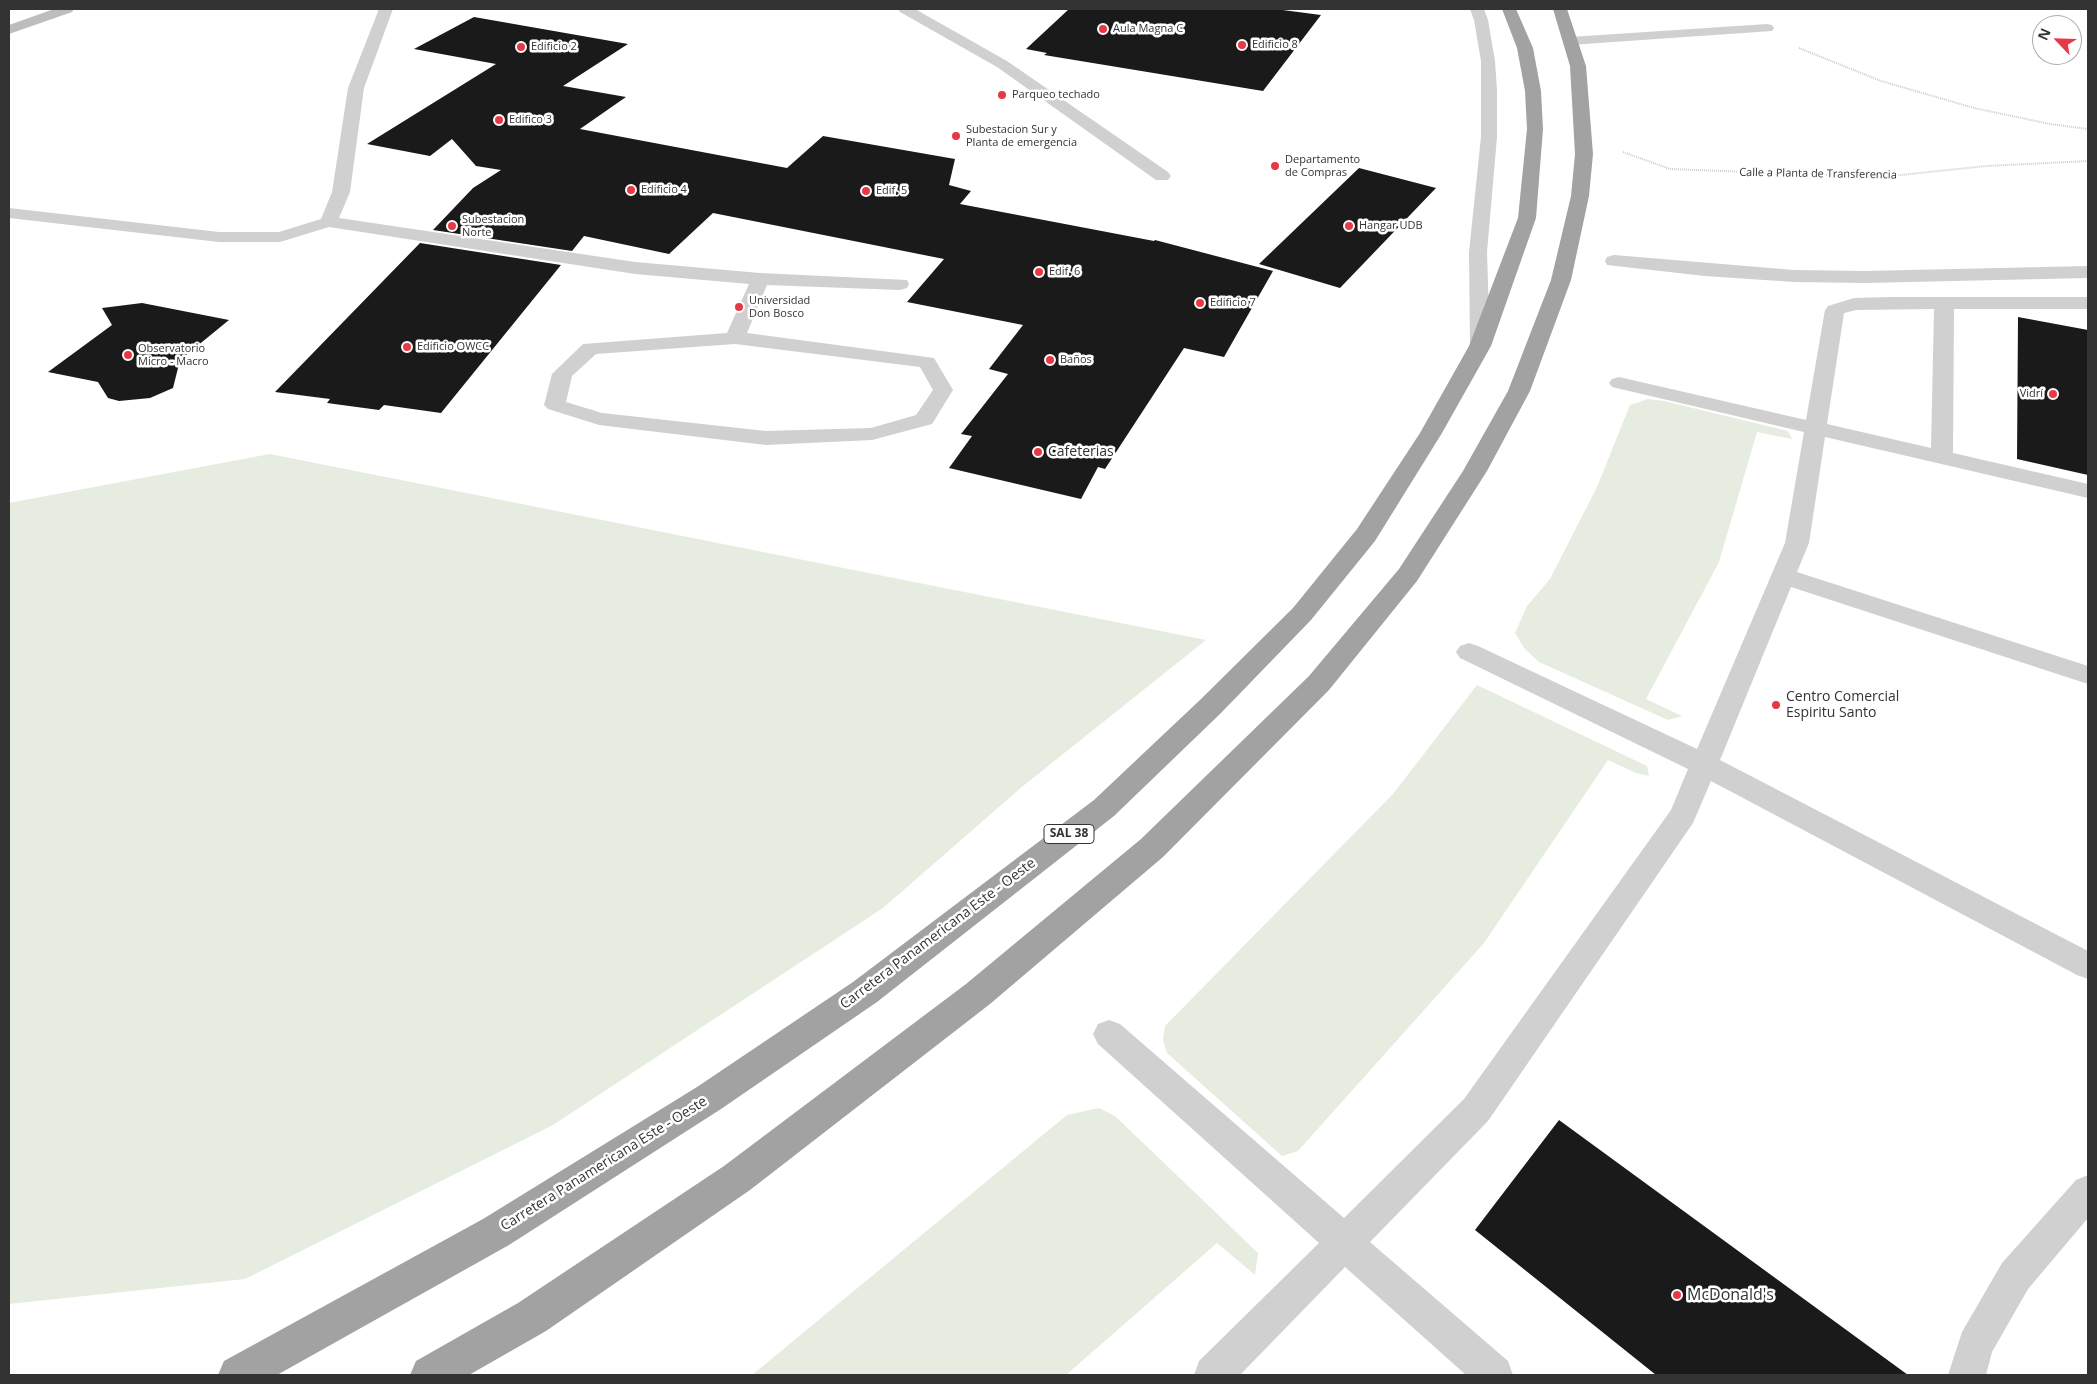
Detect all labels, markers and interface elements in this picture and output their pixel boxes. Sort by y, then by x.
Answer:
north arrow [2032,15,2082,65]
place label: Aula Magna C [1113,22,1183,36]
marker: Aula Magna C [1097,23,1109,35]
text: N [2033,25,2055,43]
place label: Edificio 8 [1252,38,1298,52]
marker: Edificio 8 [1236,39,1248,51]
place label: Edificio 2 [531,40,577,54]
marker: Edificio 2 [515,41,527,53]
place label: Parqueo techado [1012,88,1100,102]
marker: Parqueo techado [996,89,1008,101]
place label: Edifico 3 [509,113,552,127]
marker: Edifico 3 [493,114,505,126]
place label: Subestacion Sur y Planta de emergencia [966,123,1077,149]
marker: Subestacion Sur y Planta de emergencia [950,130,962,142]
place label: Departamento de Compras [1285,153,1360,179]
marker: Departamento de Compras [1269,160,1281,172]
street label: Calle a Planta de Transferencia [1739,166,1897,182]
place label: Edificio 4 [641,183,687,197]
marker: Edificio 4 [625,184,637,196]
place label: Edif. 5 [876,184,907,198]
marker: Edif. 5 [860,185,872,197]
place label: Subestacion Norte [462,213,524,239]
place label: Hangar UDB [1359,219,1423,233]
marker: Subestacion Norte [446,220,458,232]
marker: Hangar UDB [1343,220,1355,232]
place label: Edif. 6 [1049,265,1080,279]
marker: Edif. 6 [1033,266,1045,278]
place label: Universidad Don Bosco [749,294,810,320]
place label: Edificio 7 [1210,296,1256,310]
marker: Edificio 7 [1194,297,1206,309]
marker: Universidad Don Bosco [733,301,745,313]
place label: Edificio OWCC [417,340,489,354]
marker: Edificio OWCC [401,341,413,353]
place label: Observatorio Micro - Macro [138,342,209,368]
marker: Observatorio Micro - Macro [122,349,134,361]
place label: Baños [1060,353,1092,367]
marker: Baños [1044,354,1056,366]
place label: Vidrí [2020,387,2043,401]
marker: Vidrí [2047,388,2059,400]
place label: Cafeterias [1048,444,1114,460]
marker: Cafeterias [1032,446,1044,458]
place label: Centro Comercial Espiritu Santo [1786,689,1899,722]
marker: Centro Comercial Espiritu Santo [1770,699,1782,711]
road number: SAL 38 [1044,824,1094,844]
street label: Carretera Panamericana Este - Oeste [837,855,1039,1013]
street label: Carretera Panamericana Este - Oeste [498,1093,710,1235]
place label: McDonald's [1687,1285,1774,1305]
marker: McDonald's [1671,1289,1683,1301]

